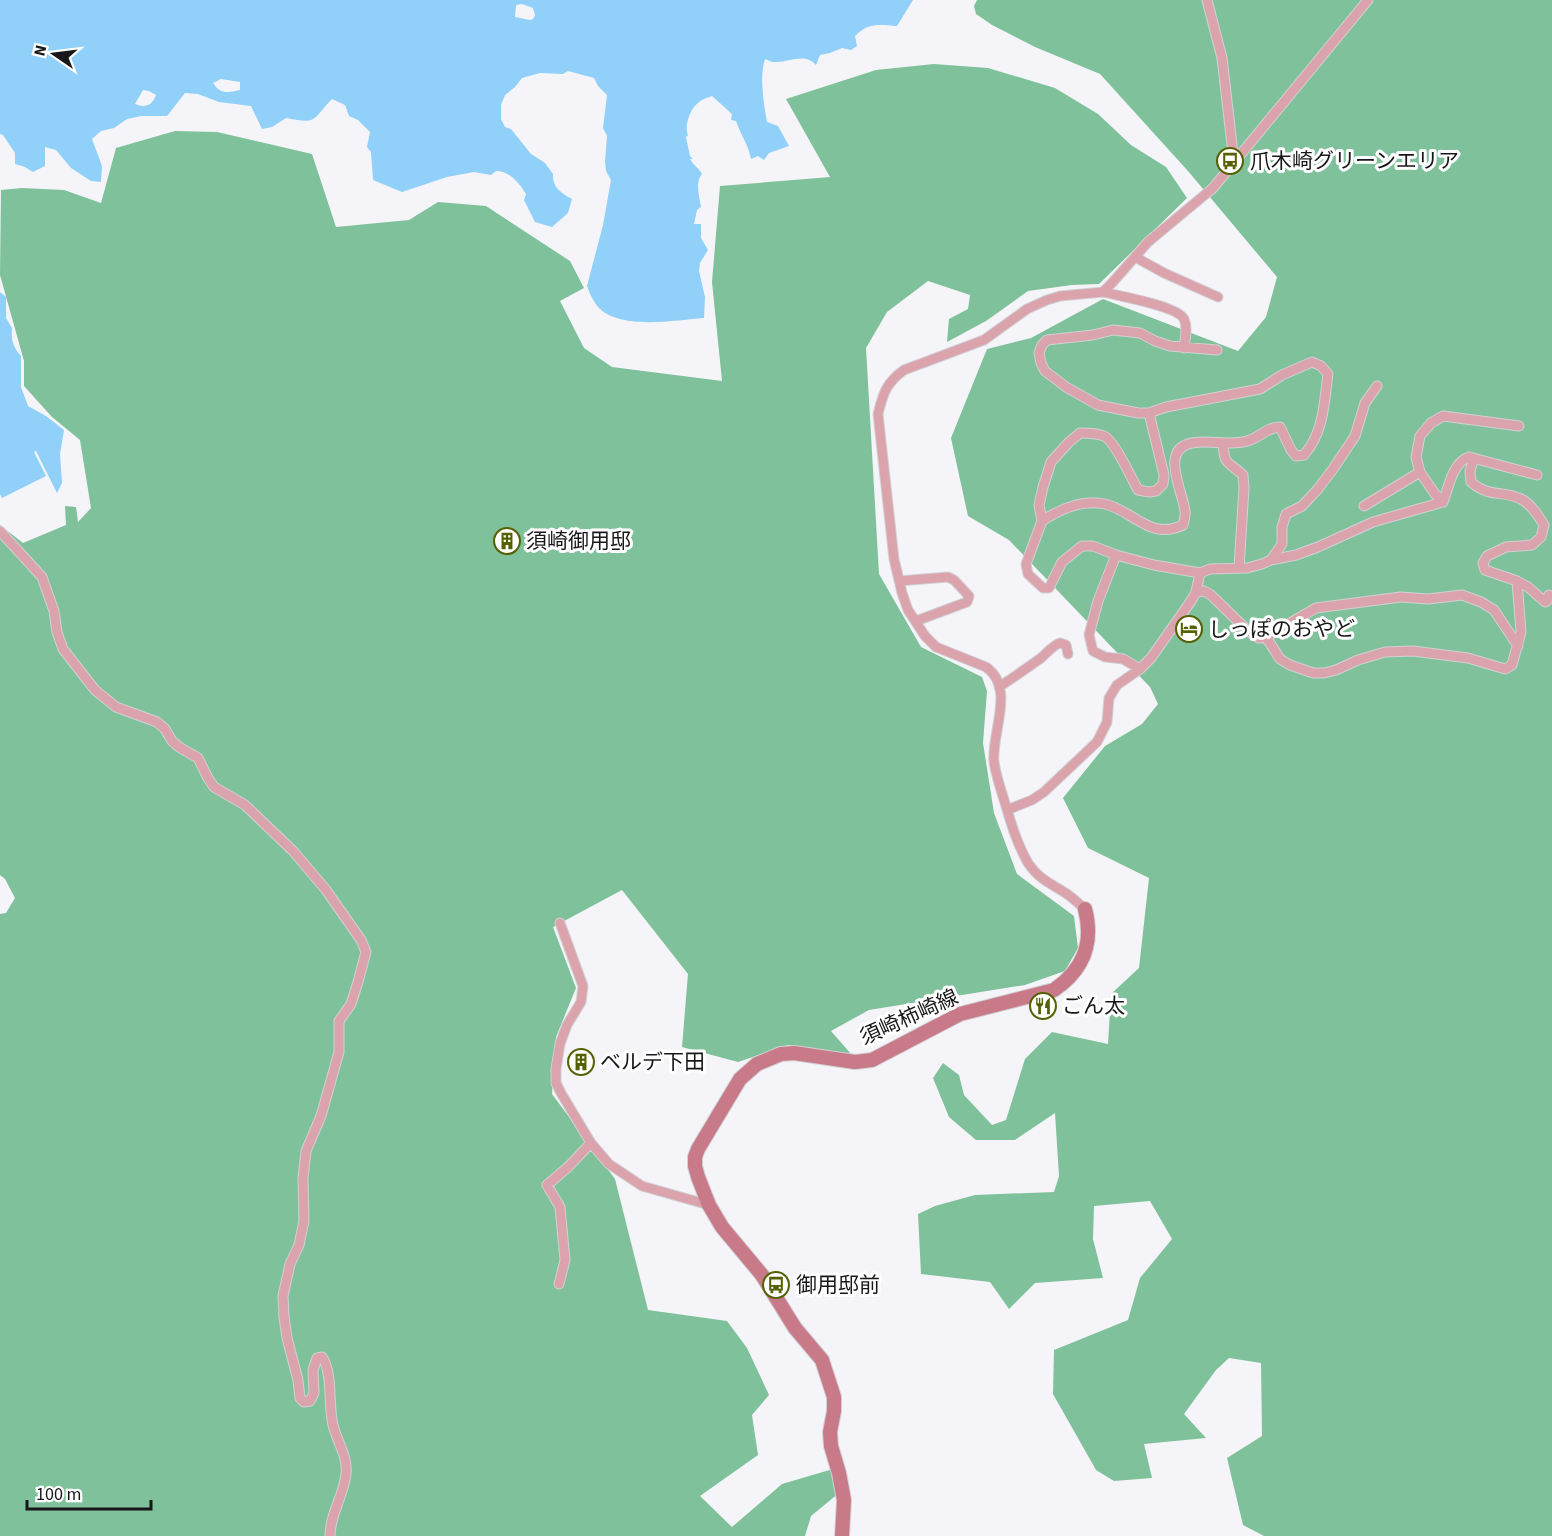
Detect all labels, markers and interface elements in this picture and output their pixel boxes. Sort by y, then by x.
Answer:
north arrow [24,24,84,84]
text: N [28,43,52,58]
bus stop icon: 爪木崎グリーンエリア [1215,146,1245,176]
place label: 爪木崎グリーンエリア [1250,146,1459,176]
building icon: 須崎御用邸 [492,526,522,556]
place label: 須崎御用邸 [526,526,631,556]
hotel icon: しっぽのおやど [1174,614,1204,644]
place label: しっぽのおやど [1208,614,1355,644]
street label: 須崎柿崎線 [855,982,963,1052]
restaurant icon: ごん太 [1028,991,1058,1021]
place label: ごん太 [1062,991,1125,1021]
building icon: ベルデ下田 [566,1047,596,1077]
place label: ベルデ下田 [600,1047,705,1077]
bus stop icon: 御用邸前 [761,1270,791,1300]
place label: 御用邸前 [796,1270,880,1300]
scale bar [27,1473,152,1511]
text: 100 m [36,1482,81,1507]

